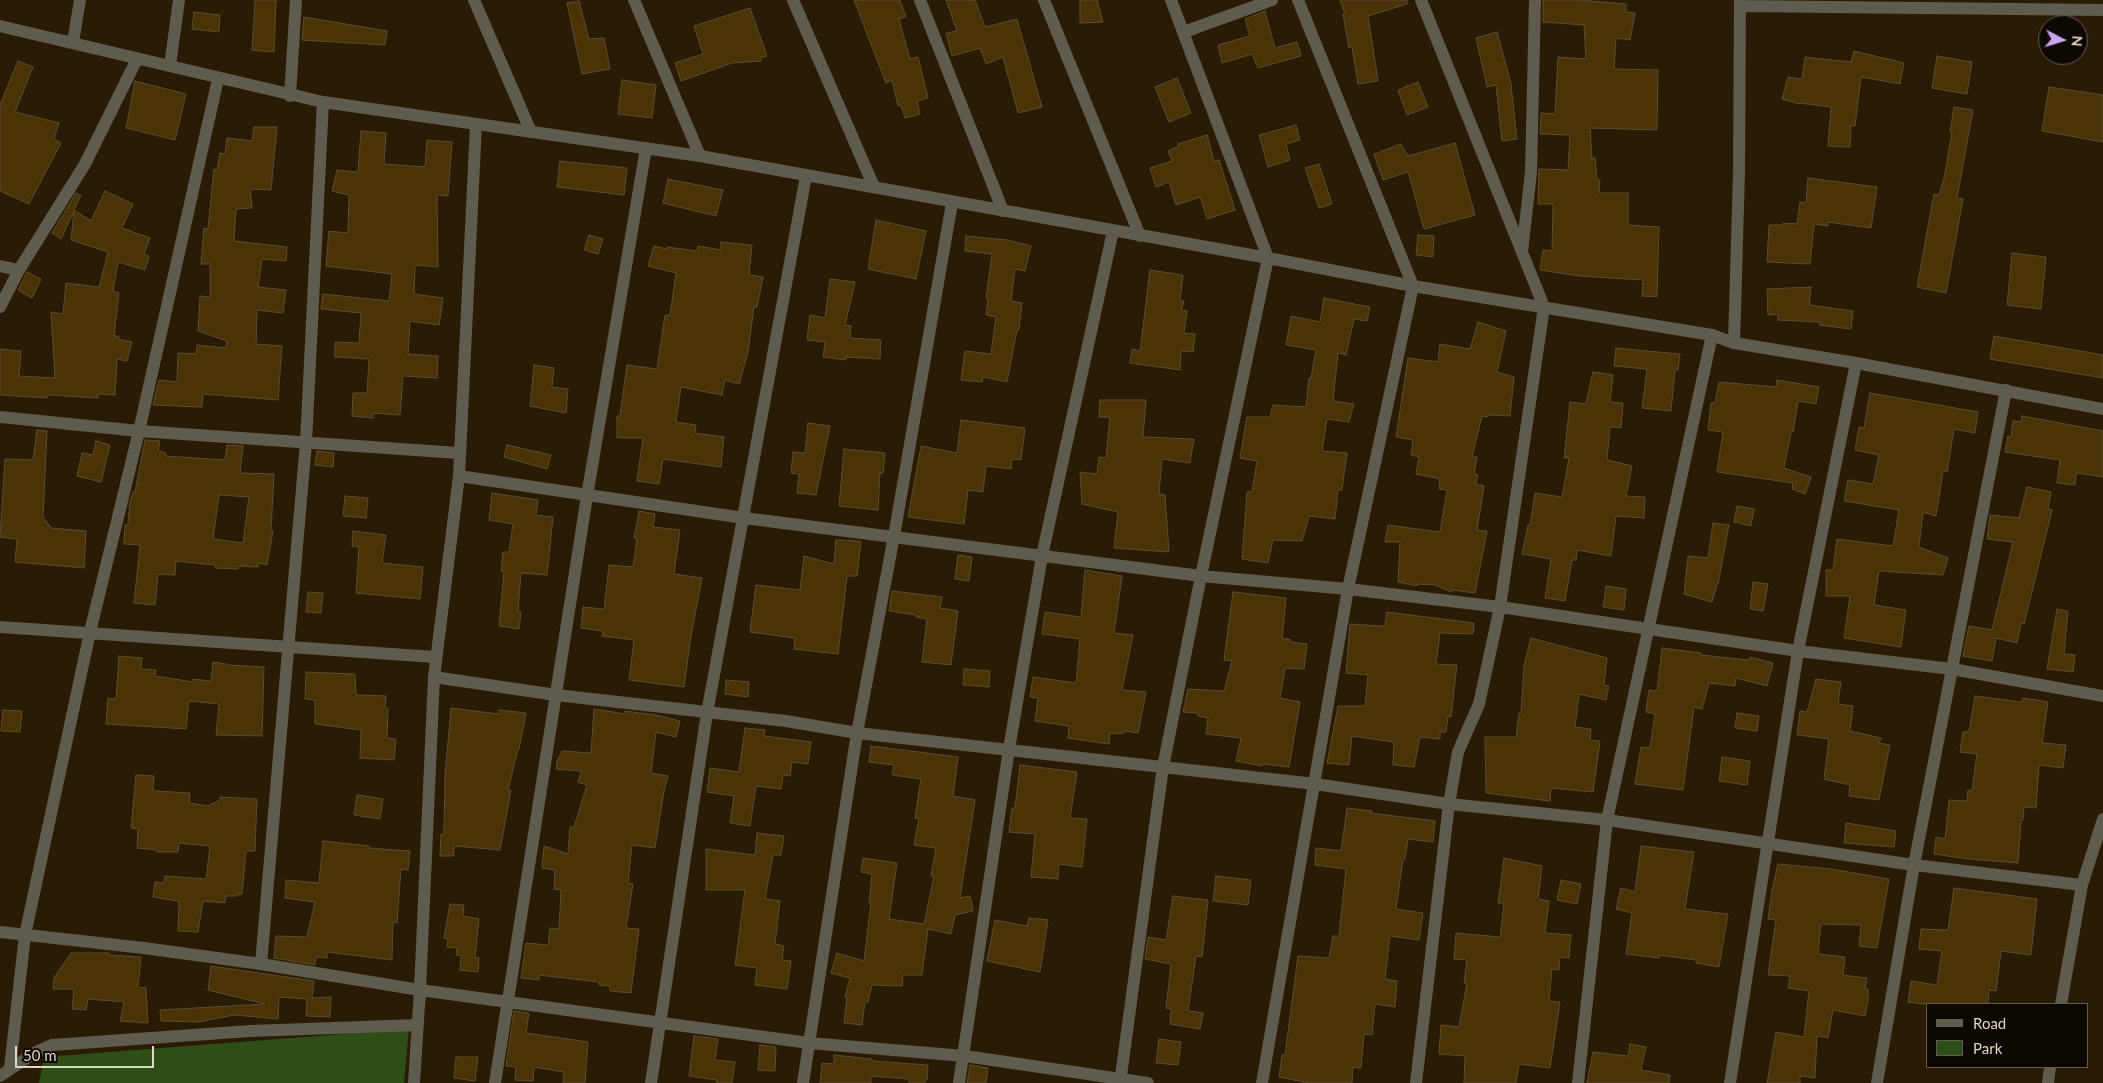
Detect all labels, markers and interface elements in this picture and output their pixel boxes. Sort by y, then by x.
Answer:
north arrow [2038,15,2088,65]
text: N [2069,35,2086,47]
legend [1926,1003,2088,1068]
text: Road [1973,1014,2006,1032]
scale bar [18,1036,156,1068]
text: Park [1973,1039,2002,1057]
text: 50 m [23,1046,57,1064]

